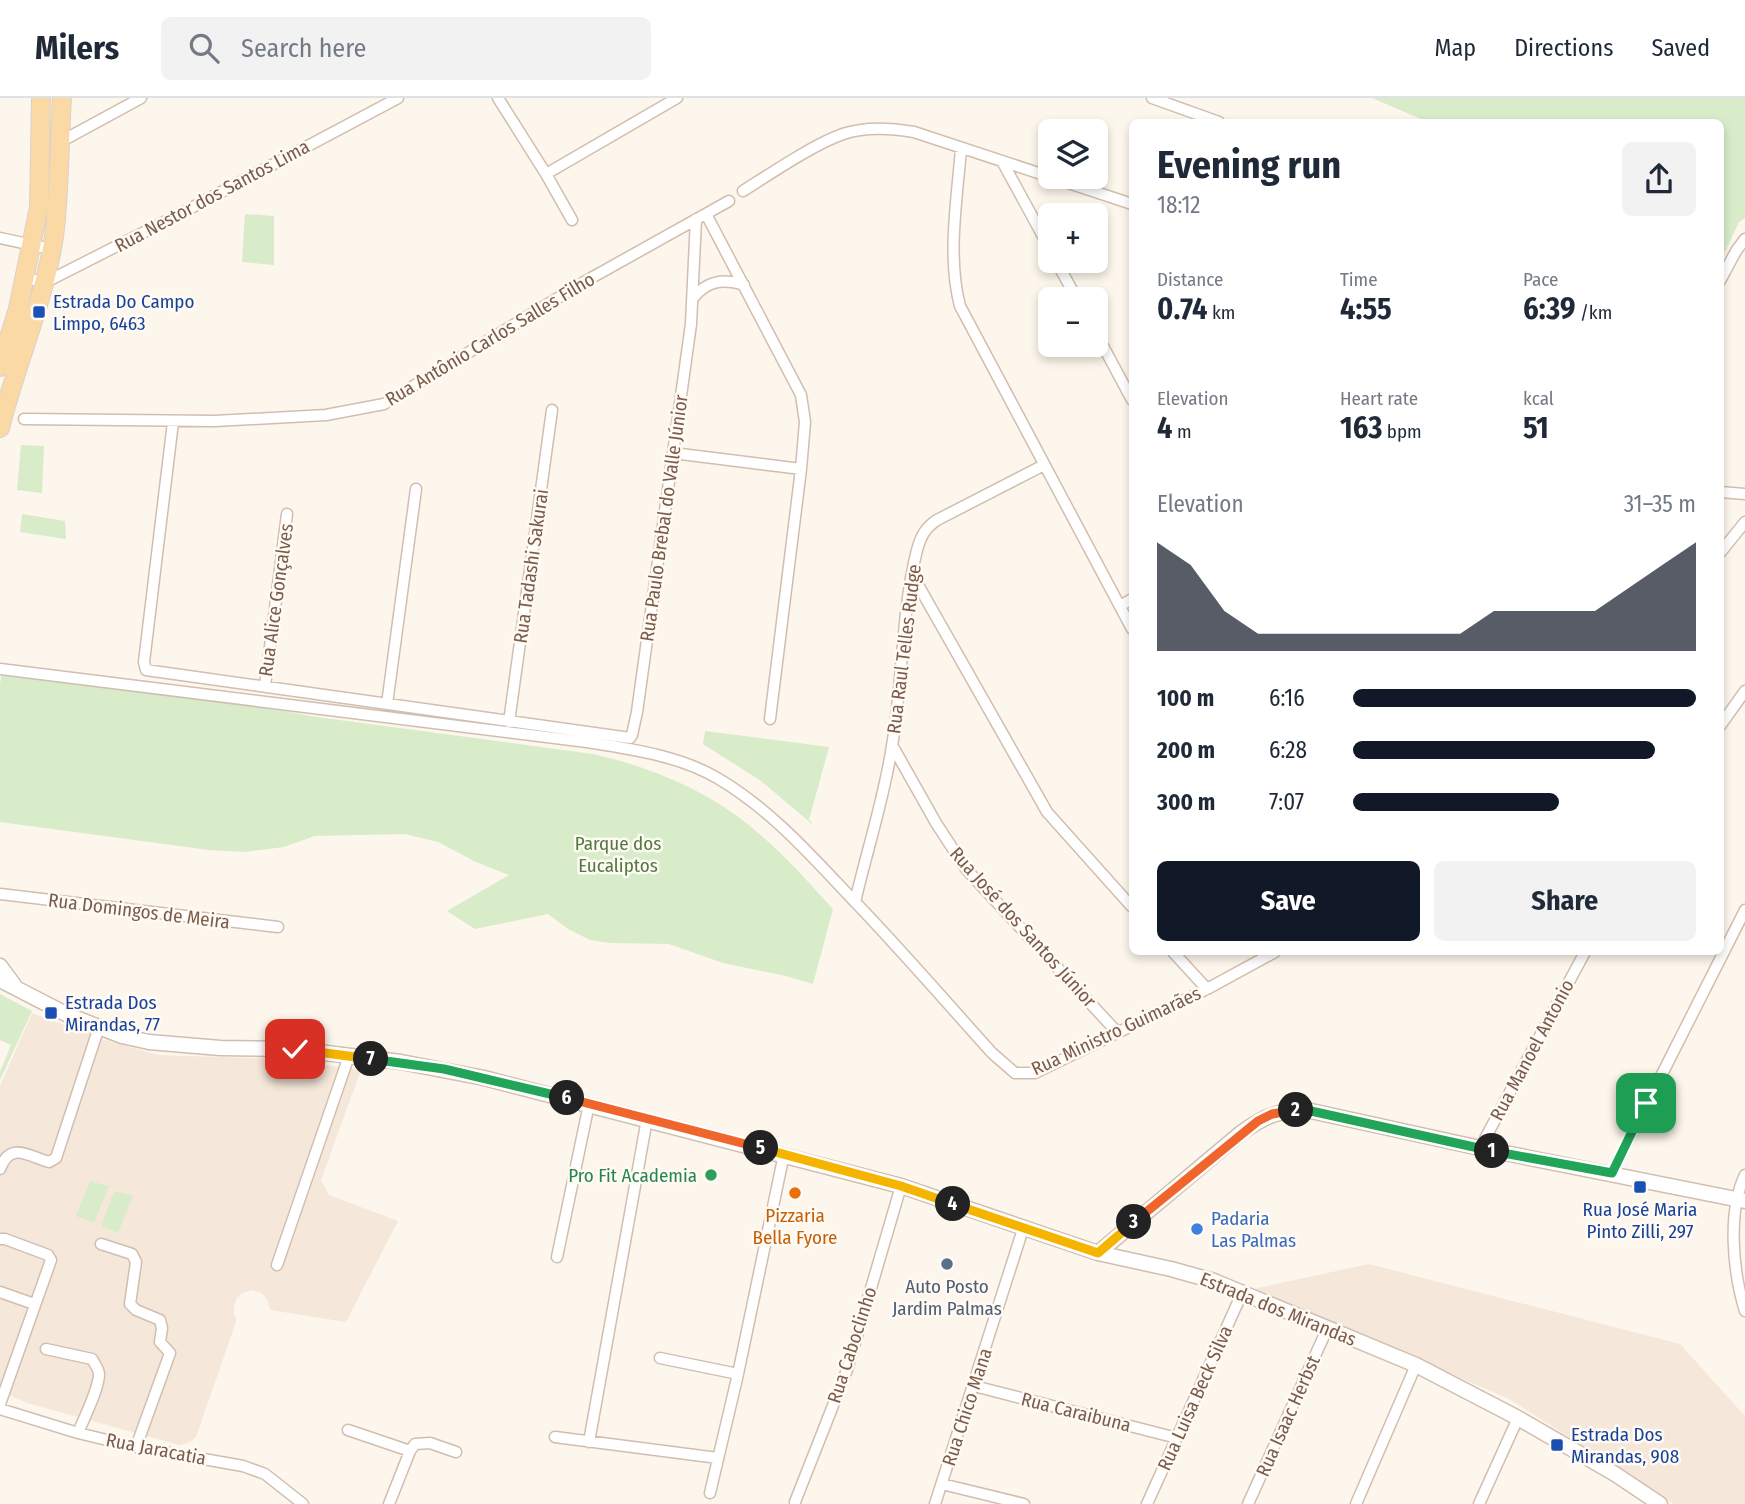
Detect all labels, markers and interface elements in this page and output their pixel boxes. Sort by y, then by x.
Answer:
search box [161,17,651,80]
text: Milers [35,28,119,68]
icon: search [185,29,223,67]
text: Search here [241,33,366,64]
text: Map [1435,34,1476,62]
text: Directions [1514,34,1613,62]
text: Saved [1651,34,1710,62]
map controls [1038,119,1108,357]
button: layers [1038,119,1108,189]
street label: Rua Nestor dos Santos Lima [111,135,313,257]
text: Evening run [1157,142,1341,188]
button: share [1622,142,1696,216]
text: 18:12 [1157,191,1201,219]
button: + [1038,203,1108,273]
street label: Rua Antônio Carlos Salles Filho [381,267,599,411]
text: Distance [1157,268,1224,291]
text: Time [1340,268,1378,291]
text: Pace [1523,268,1558,291]
button: − [1038,287,1108,357]
place label: Estrada Do Campo Limpo, 6463 [53,290,194,335]
text: 0.74 [1157,291,1208,327]
text: 4:55 [1340,291,1392,327]
text: 6:39 [1523,291,1575,327]
text: km [1208,301,1235,324]
text: /km [1575,301,1612,324]
marker: Estrada Do Campo Limpo, 6463 [31,304,47,320]
text: Elevation [1157,387,1229,410]
text: Heart rate [1340,387,1418,410]
text: kcal [1523,387,1554,410]
street label: Rua Paulo Brebal do Valle Júnior [635,393,693,643]
text: 4 [1157,410,1172,446]
text: 163 [1340,410,1382,446]
text: 51 [1523,410,1549,446]
text: m [1172,420,1192,443]
text: bpm [1382,420,1422,443]
street label: Rua Tadashi Sakurai [509,487,553,645]
text: Elevation [1157,490,1244,518]
text: 31–35 m [1624,490,1696,518]
street label: Rua Alice Gonçalves [254,522,298,678]
street label: Rua Raul Telles Rudge [882,563,926,735]
text: 100 m [1157,684,1214,712]
text: 6:16 [1269,684,1305,712]
text: 200 m [1157,736,1215,764]
text: 6:28 [1269,736,1307,764]
text: 300 m [1157,788,1215,816]
text: 7:07 [1269,788,1304,816]
park label: Parque dos Eucaliptos [575,832,661,877]
street label: Rua José dos Santos Júnior [945,842,1101,1012]
button: Save [1157,861,1420,941]
button: Share [1434,861,1696,941]
street label: Rua Domingos de Meira [47,888,231,934]
street label: Rua Manoel Antonio [1485,976,1579,1124]
street label: Rua Ministro Guimarães [1028,982,1204,1080]
place label: Estrada Dos Mirandas, 77 [65,991,160,1036]
marker: Estrada Dos Mirandas, 77 [43,1005,59,1021]
pin [265,1019,325,1079]
icon: check [276,1030,314,1068]
pin: 7 [354,1042,388,1076]
text: 7 [366,1047,375,1070]
pin [1616,1073,1676,1133]
pin: 6 [550,1080,584,1116]
icon: arrive [1627,1084,1665,1122]
text: 6 [562,1086,571,1109]
pin: 2 [1278,1093,1314,1128]
text: 2 [1291,1098,1300,1121]
pin: 5 [744,1130,778,1166]
pin: 1 [1474,1134,1510,1168]
text: 5 [756,1136,765,1159]
text: 1 [1487,1139,1496,1162]
place label: Pro Fit Academia [568,1164,697,1187]
marker: Pro Fit Academia [703,1167,719,1183]
marker: Rua José Maria Pinto Zilli, 297 [1632,1179,1648,1195]
marker: Pizzaria Bella Fyore [787,1185,803,1201]
pin: 4 [936,1186,970,1222]
text: 4 [948,1192,957,1215]
place label: Rua José Maria Pinto Zilli, 297 [1583,1198,1697,1243]
place label: Pizzaria Bella Fyore [752,1204,838,1249]
pin: 3 [1116,1204,1152,1240]
place label: Padaria Las Palmas [1211,1207,1296,1252]
text: 3 [1129,1210,1138,1233]
marker: Padaria Las Palmas [1189,1221,1205,1237]
marker: Auto Posto Jardim Palmas [939,1256,955,1272]
street label: Estrada dos Mirandas [1197,1267,1359,1351]
place label: Auto Posto Jardim Palmas [892,1275,1002,1320]
street label: Rua Caboclinho [822,1284,882,1406]
street label: Rua Luisa Beck Silva [1153,1322,1237,1474]
street label: Rua Chico Mana [937,1345,997,1469]
street label: Rua Isaac Herbst [1251,1351,1325,1480]
street label: Rua Caraibuna [1019,1387,1133,1437]
place label: Estrada Dos Mirandas, 908 [1571,1423,1679,1468]
street label: Rua Jaracatia [104,1428,208,1470]
marker: Estrada Dos Mirandas, 908 [1549,1437,1565,1453]

